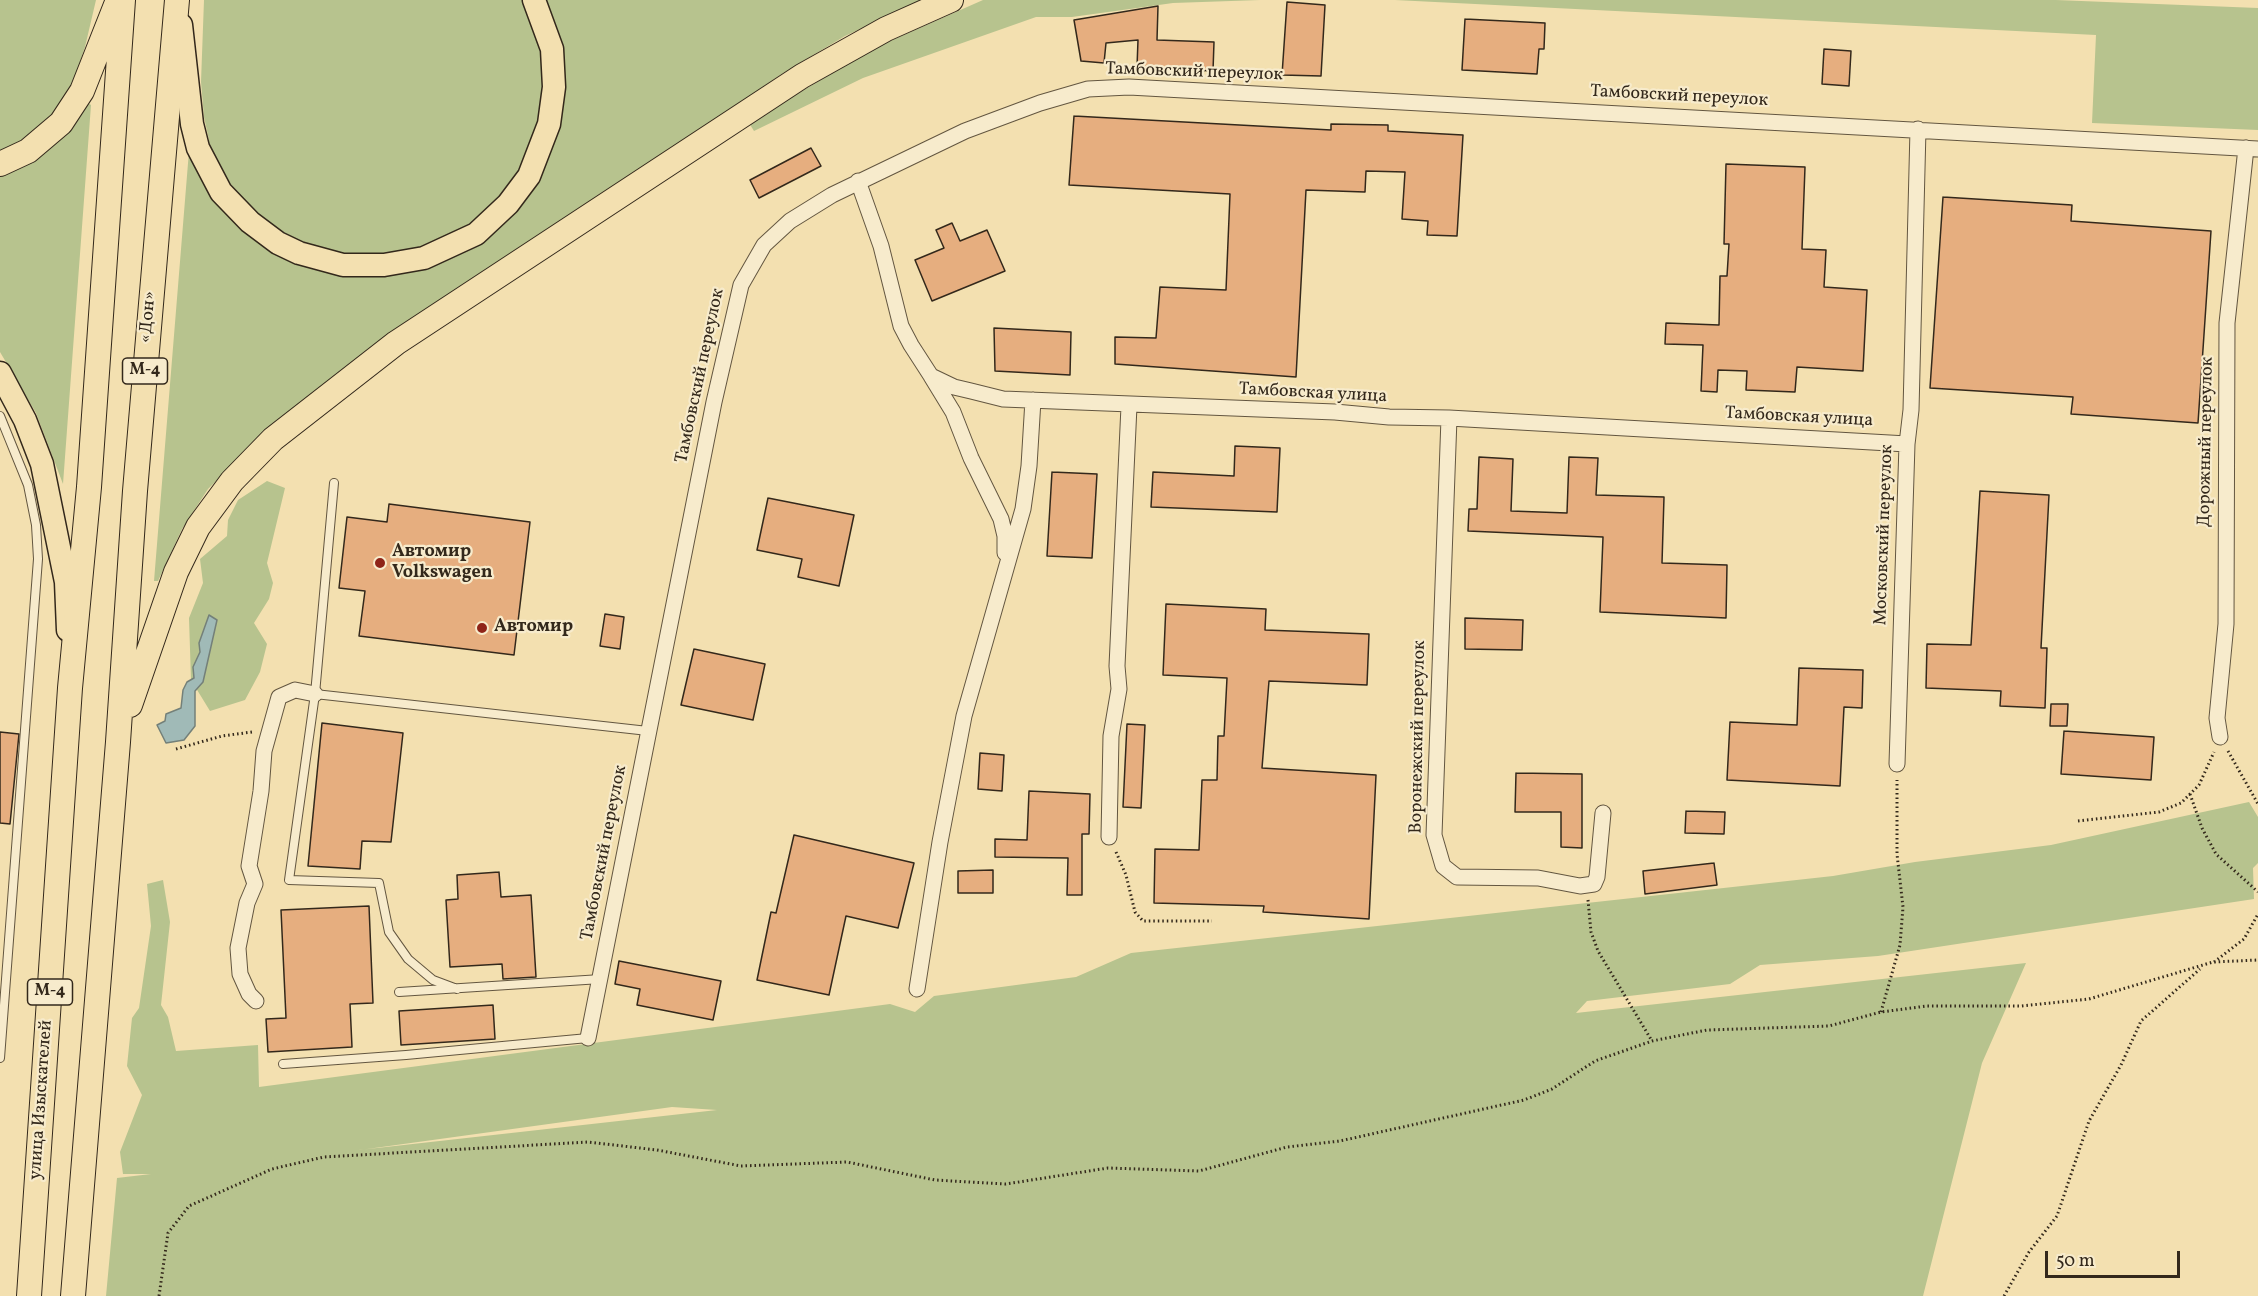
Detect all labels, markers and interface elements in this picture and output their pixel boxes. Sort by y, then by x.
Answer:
street label: Тамбовский переулок [1105,59,1283,87]
street label: Тамбовский переулок [1590,82,1768,112]
street label: Тамбовский переулок [672,287,730,465]
street label: «Дон» [136,290,162,344]
street label: Дорожный переулок [2195,357,2219,527]
road number: М-4 [122,358,168,384]
street label: Тамбовская улица [1238,379,1388,409]
street label: Тамбовская улица [1724,403,1874,433]
street label: Московский переулок [1871,444,1899,626]
place label: Автомир Volkswagen [392,542,493,584]
marker: Автомир Volkswagen [373,556,387,570]
place label: Автомир [494,617,573,639]
marker: Автомир [475,621,489,635]
street label: Воронежский переулок [1407,640,1431,834]
street label: Тамбовский переулок [577,764,633,942]
road number: М-4 [28,979,72,1005]
street label: улица Изыскателей [26,1019,58,1181]
scale bar [2048,1239,2183,1277]
text: 50 m [2056,1249,2095,1274]

